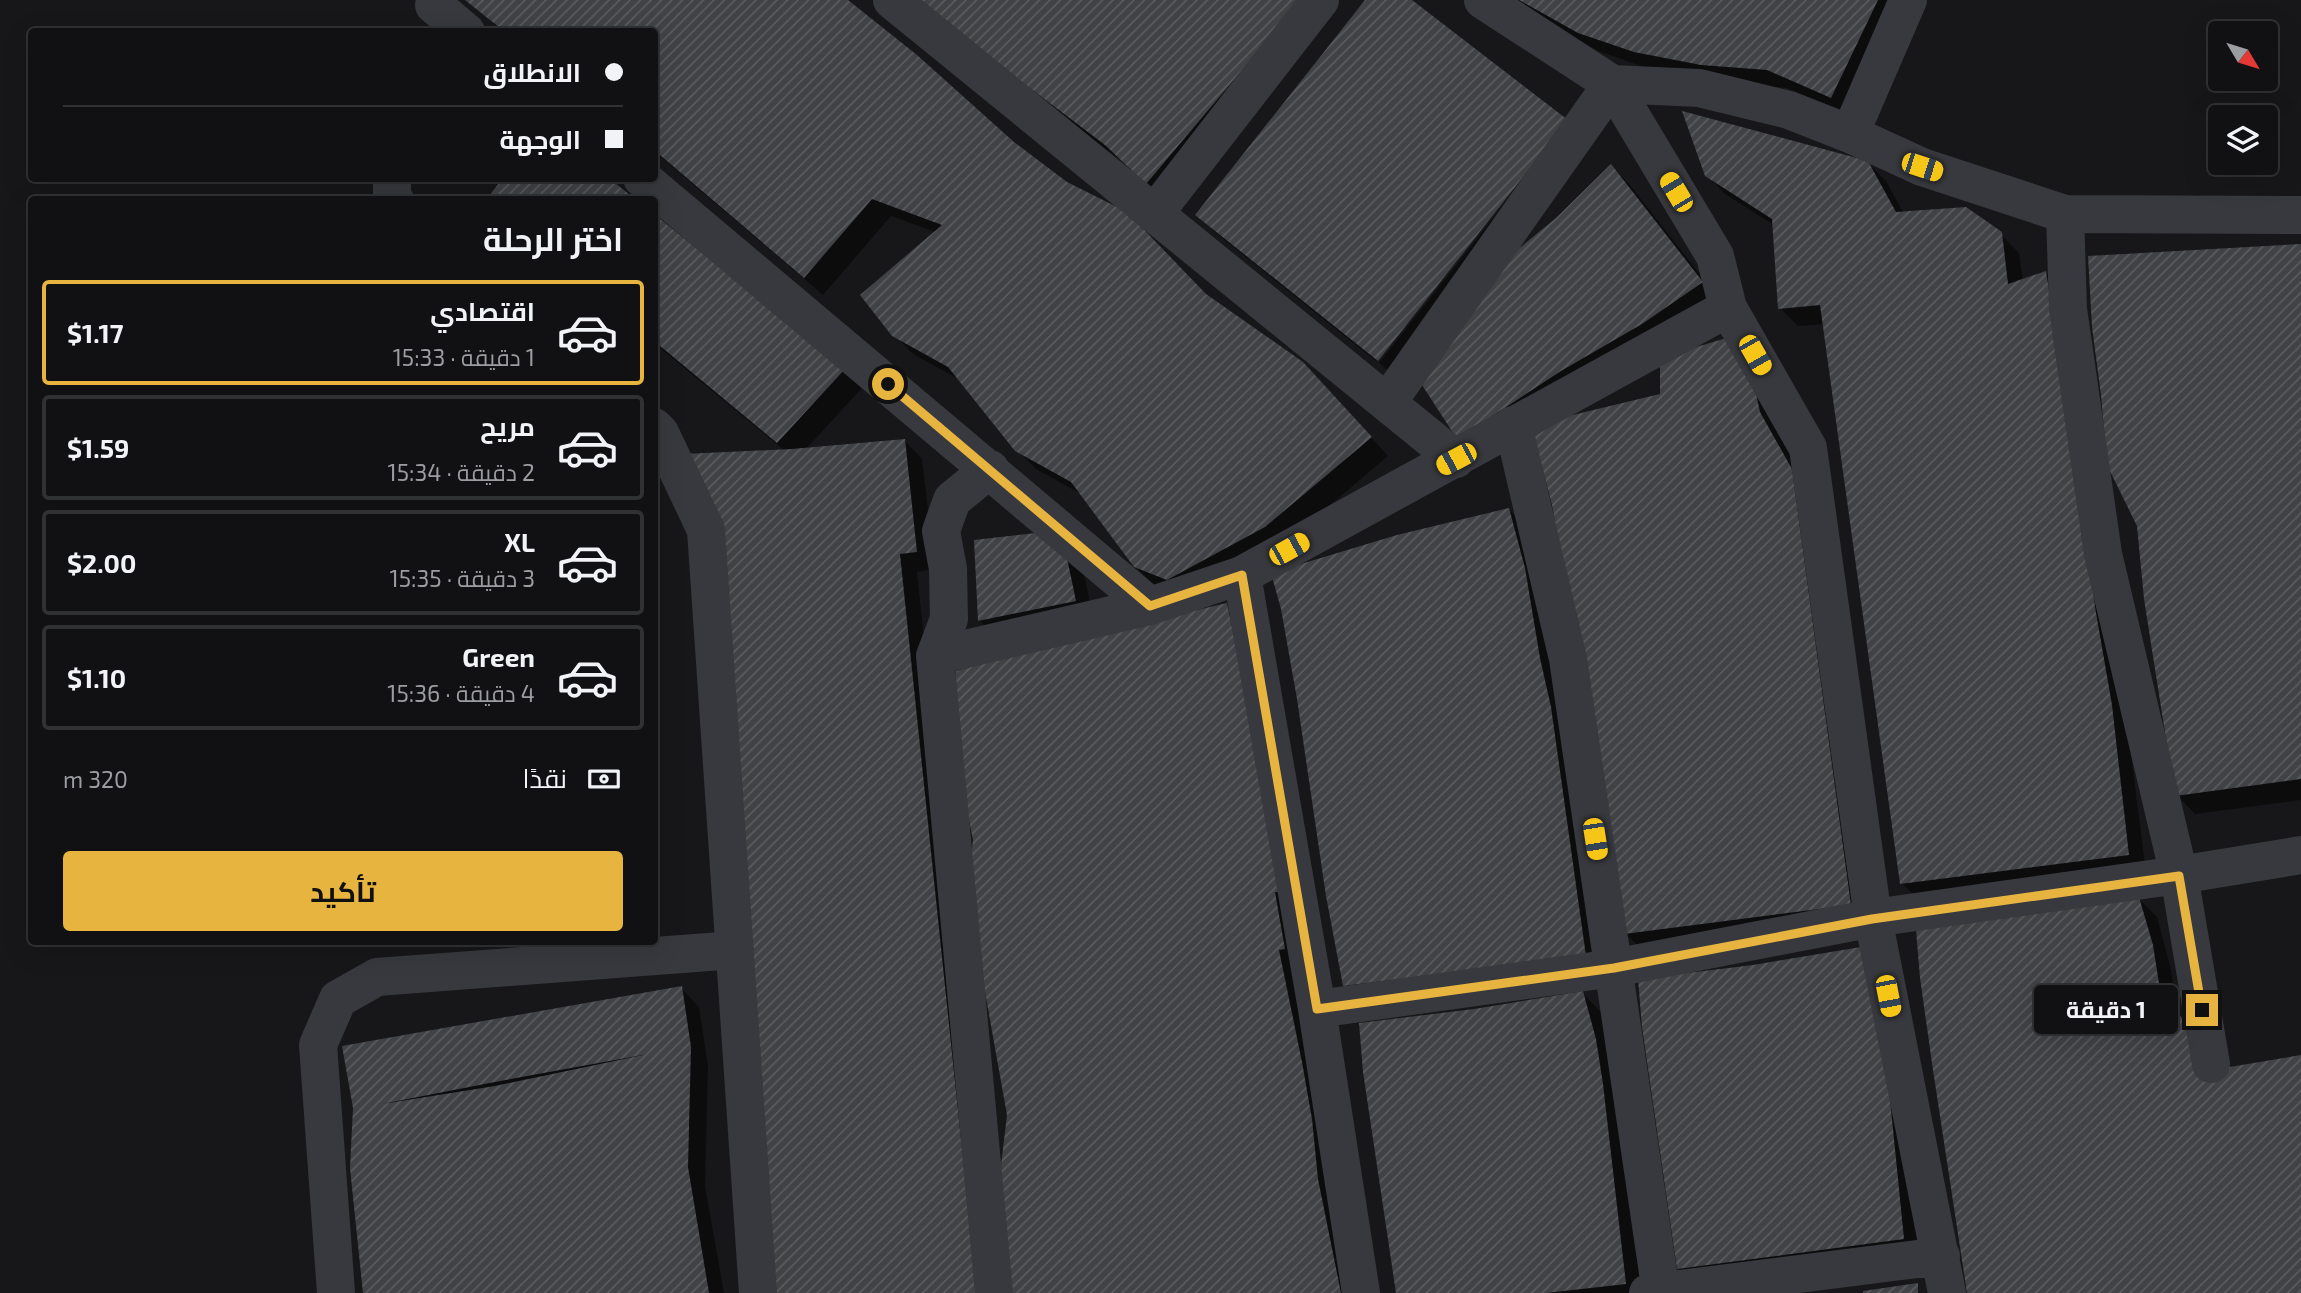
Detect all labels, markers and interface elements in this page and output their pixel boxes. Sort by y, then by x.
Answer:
north arrow [2208,21,2278,91]
map controls [2208,21,2278,175]
text: الانطلاق [483,56,581,87]
button: layers [2208,105,2278,175]
text: الوجهة [500,123,581,154]
car [1899,151,1946,183]
car [1657,169,1696,215]
text: اختر الرحلة [483,219,623,257]
text: اقتصادي [430,295,535,326]
icon: car [556,301,619,364]
text: $1.17 [67,317,124,348]
car [1736,332,1775,378]
text: 1 دقيقة · 15:33 [393,343,535,371]
route start [872,368,904,400]
text: مريح [480,410,535,441]
icon: car [556,416,619,479]
text: $1.59 [67,432,129,463]
car [1433,440,1480,478]
text: 2 دقيقة · 15:34 [388,458,535,486]
text: XL [504,526,535,557]
car [1266,530,1313,568]
icon: car [556,531,619,594]
text: $2.00 [67,547,136,578]
text: 3 دقيقة · 15:35 [390,564,535,592]
text: Green [462,641,535,672]
icon: car [556,646,619,709]
text: $1.10 [67,662,126,693]
text: 4 دقيقة · 15:36 [387,679,535,707]
icon: cash [585,760,623,798]
text: نقدًا [523,762,567,793]
text: 320 m [63,765,128,793]
car [1582,817,1609,861]
button: تأكيد [63,851,623,931]
car [1874,973,1903,1019]
callout: 1 دقيقة [2034,986,2178,1034]
route end [2186,994,2218,1026]
text: 1 دقيقة [2066,995,2146,1023]

